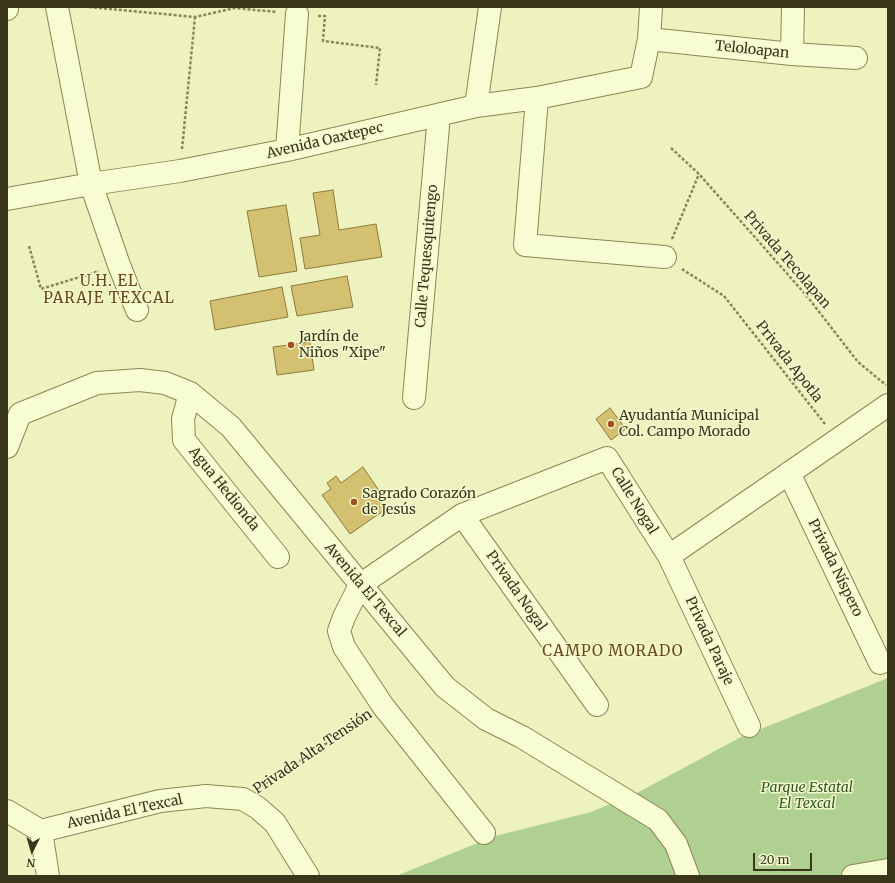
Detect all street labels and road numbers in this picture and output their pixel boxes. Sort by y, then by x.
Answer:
street label: Teloloapan [714,38,790,62]
street label: Avenida Oaxtepec [265,119,385,163]
street label: Calle Tequesquitengo [412,184,442,328]
street label: Privada Tecolapan [740,208,834,312]
street label: Privada Apotla [752,318,826,406]
street label: Agua Hedionda [185,444,263,534]
street label: Calle Nogal [607,465,661,537]
street label: Privada Níspero [804,516,866,620]
street label: Avenida El Texcal [321,540,409,640]
street label: Privada Nogal [482,548,550,634]
street label: Privada Paraje [681,594,737,688]
street label: Privada Alta Tensión [250,706,376,798]
street label: Avenida El Texcal [66,792,184,832]

